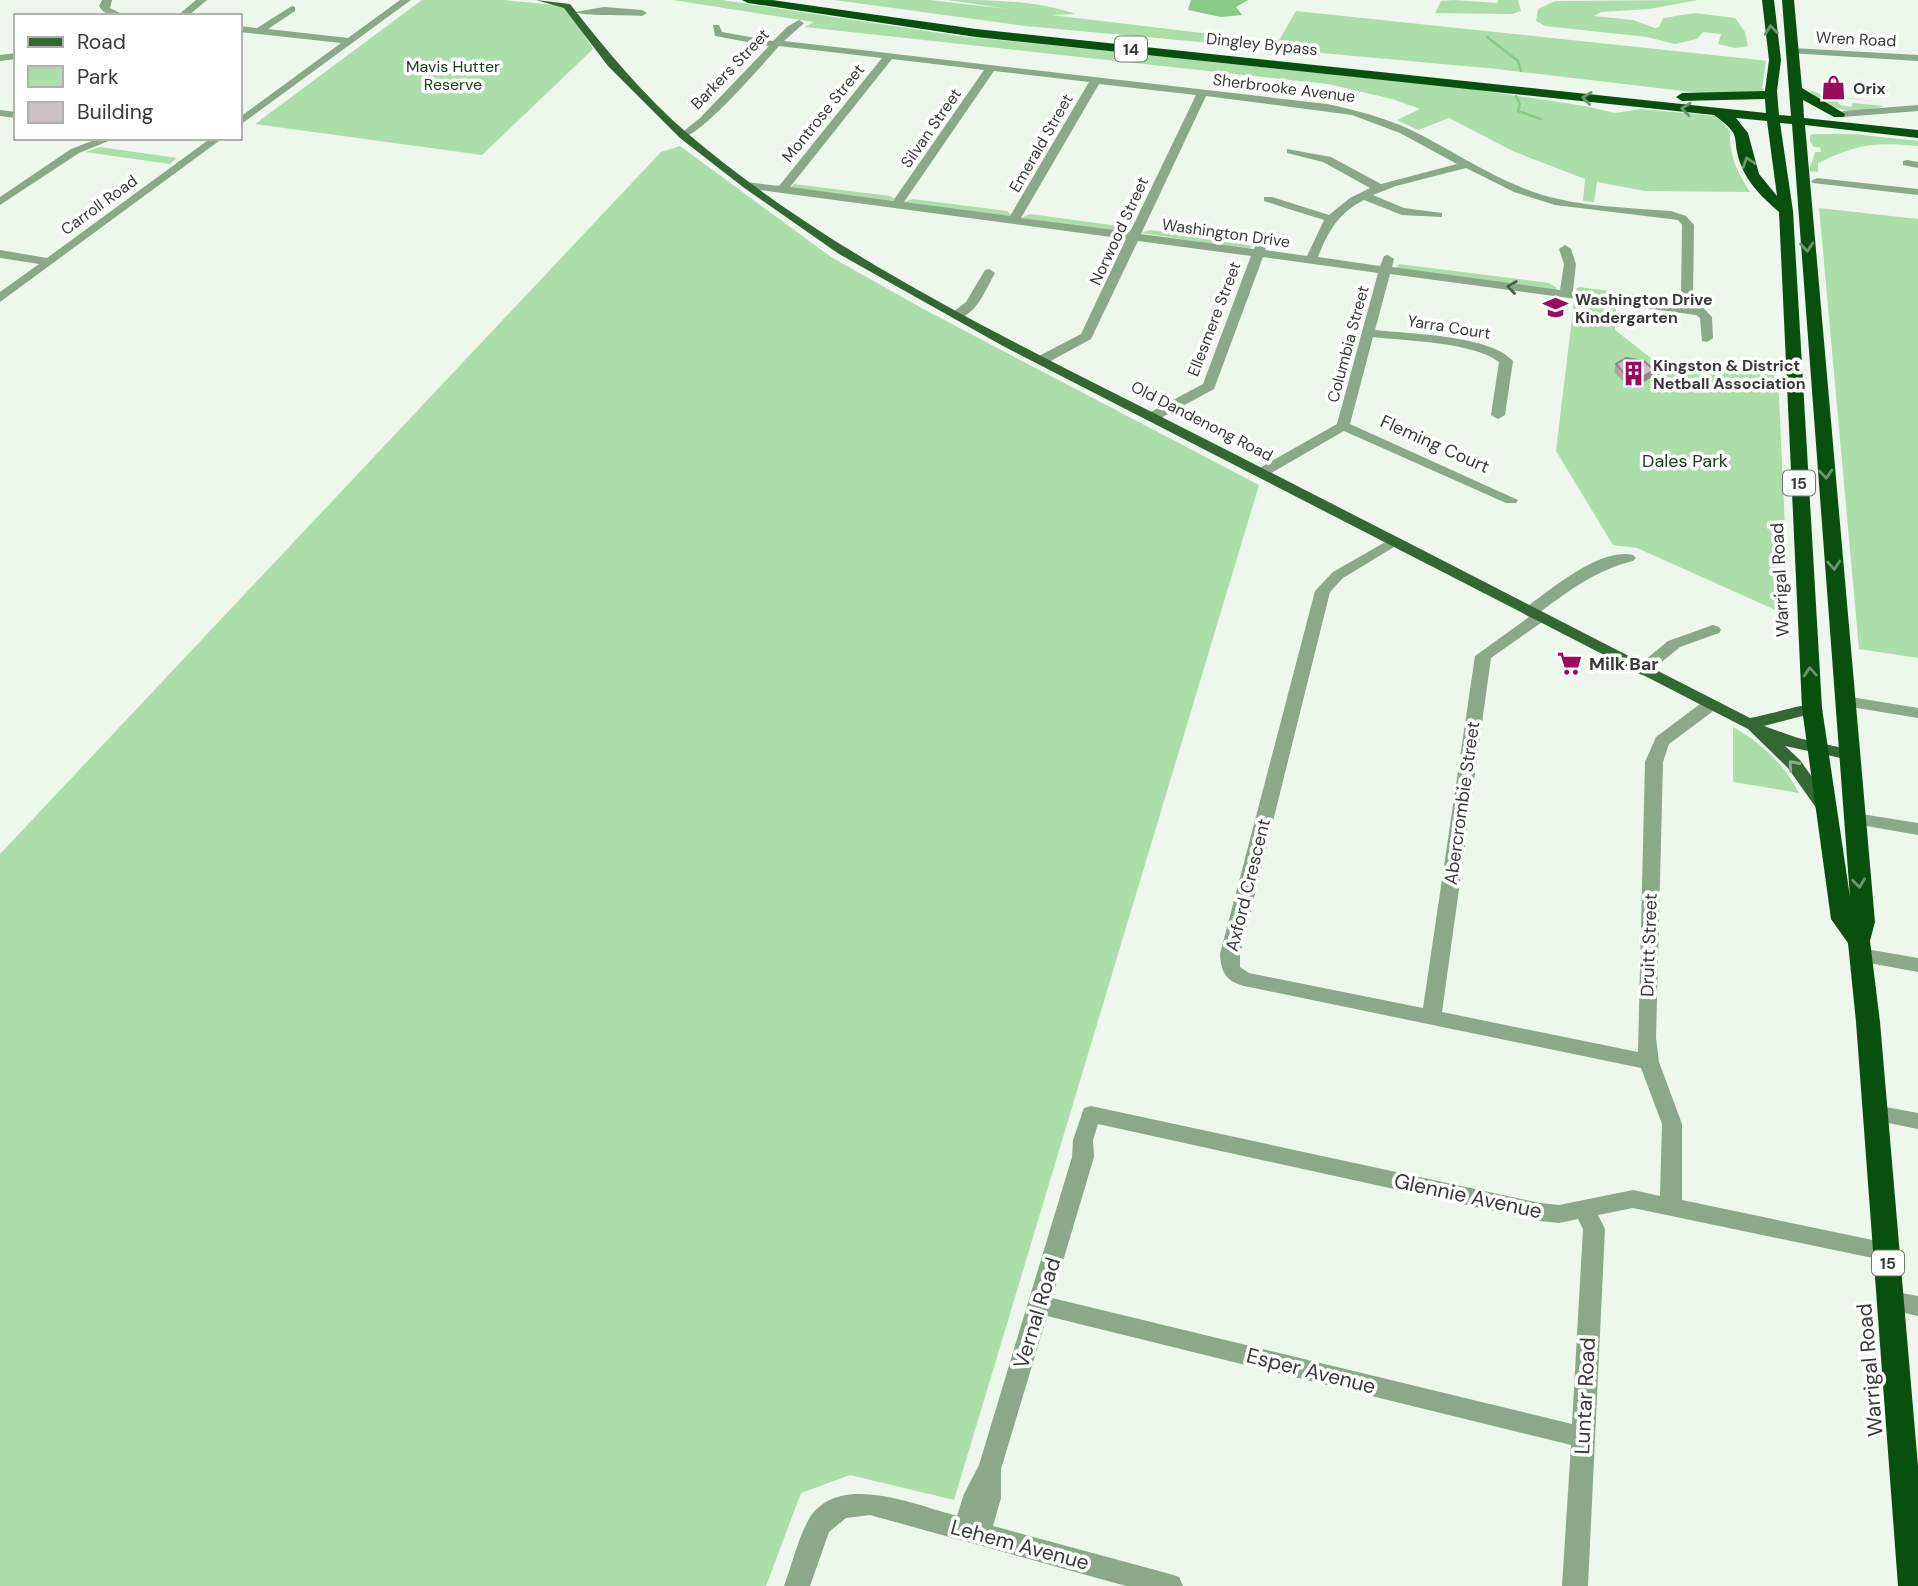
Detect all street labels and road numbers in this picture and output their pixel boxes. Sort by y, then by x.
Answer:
street label: Barkers Street [686,24,774,114]
street label: Wren Road [1815,26,1897,52]
street label: Dingley Bypass [1205,28,1319,60]
road number: 14 [1115,36,1147,61]
street label: Montrose Street [777,60,869,166]
street label: Sherbrooke Avenue [1212,69,1356,107]
street label: Silvan Street [896,84,966,172]
street label: Emerald Street [1004,90,1078,196]
street label: Carroll Road [56,170,142,240]
street label: Norwood Street [1085,174,1153,288]
street label: Washington Drive [1160,214,1292,252]
street label: Ellesmere Street [1183,259,1245,379]
street label: Columbia Street [1322,283,1374,405]
street label: Yarra Court [1406,310,1492,344]
street label: Old Dandenong Road [1127,376,1277,466]
street label: Fleming Court [1377,409,1493,479]
road number: 15 [1783,470,1815,496]
street label: Warrigal Road [1765,522,1795,638]
street label: Abercrombie Street [1439,720,1485,886]
street label: Axford Crescent [1220,816,1276,954]
street label: Druitt Street [1635,893,1663,997]
street label: Glennie Avenue [1391,1167,1545,1225]
road number: 15 [1872,1250,1904,1275]
street label: Vernal Road [1007,1254,1067,1372]
street label: Warrigal Road [1850,1302,1890,1438]
street label: Luntar Road [1568,1337,1602,1455]
street label: Esper Avenue [1243,1341,1379,1401]
street label: Lehem Avenue [948,1513,1092,1577]

